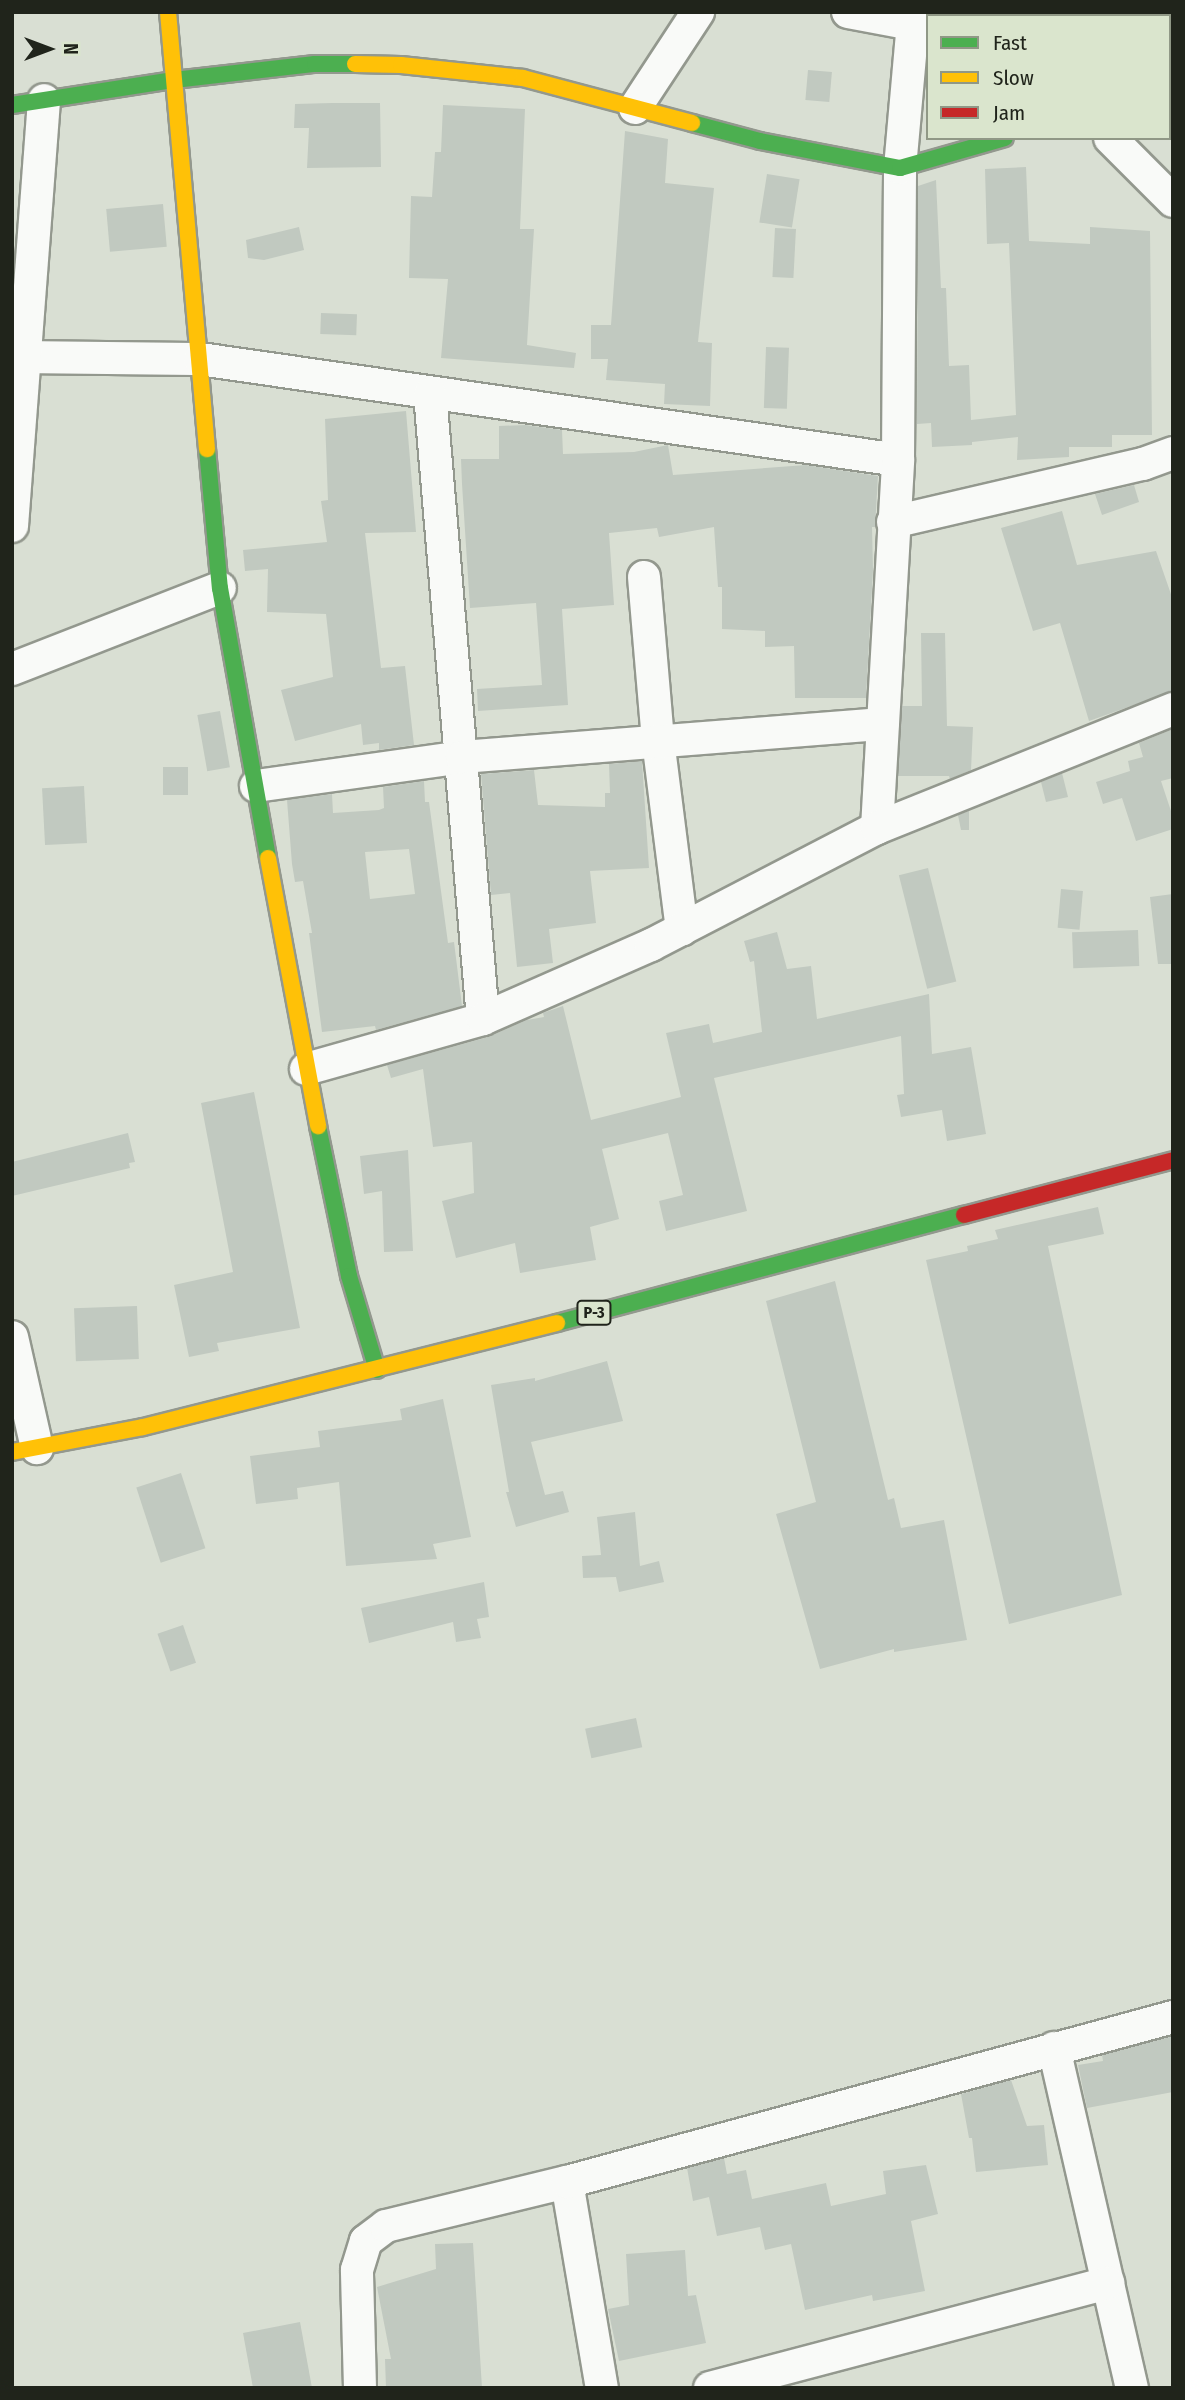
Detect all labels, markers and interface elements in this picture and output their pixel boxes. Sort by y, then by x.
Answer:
north arrow [14,14,84,84]
legend [926,14,1171,140]
text: Fast [993,30,1027,56]
text: N [59,43,82,55]
text: Slow [993,65,1034,91]
text: Jam [993,100,1025,126]
road number: P-3 [575,1301,613,1326]

